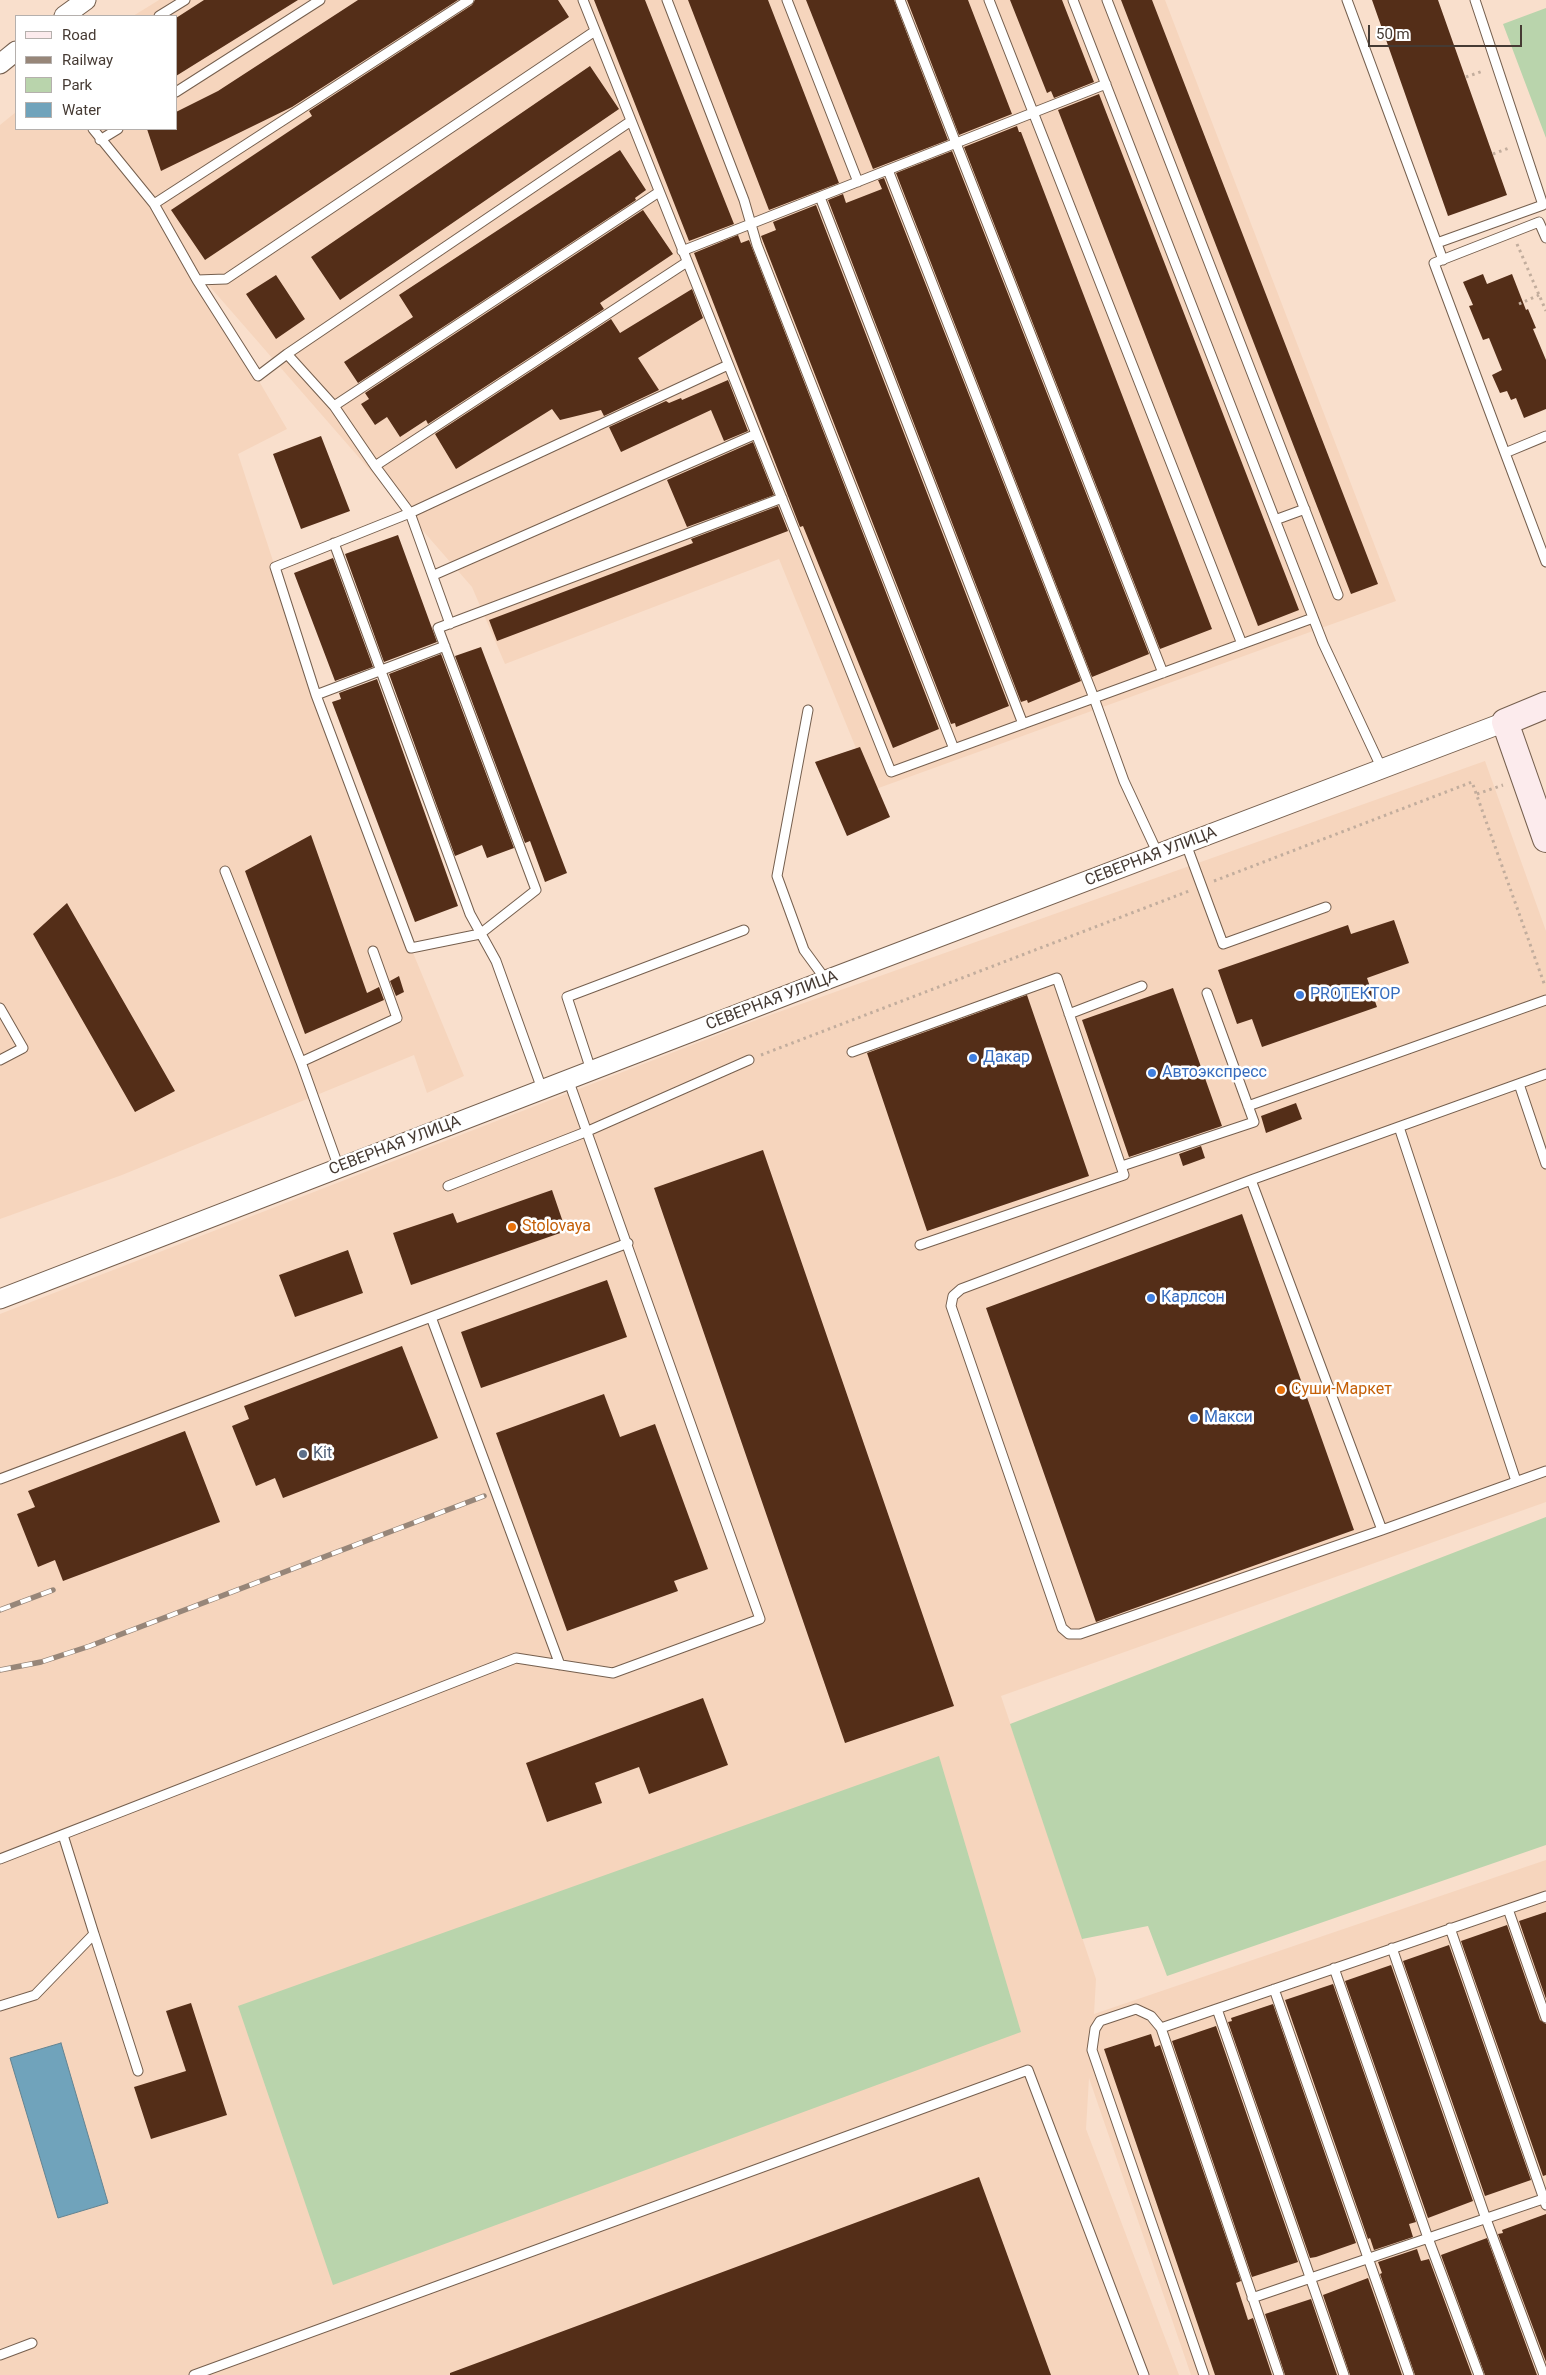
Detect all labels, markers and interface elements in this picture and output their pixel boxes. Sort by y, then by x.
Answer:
legend [15,15,178,130]
scale bar [1371,15,1525,47]
text: 50 m [1376,25,1410,43]
text: Road [62,26,96,44]
text: Railway [62,51,113,69]
text: Park [62,76,92,94]
text: Water [62,101,101,119]
street label: СЕВЕРНАЯ УЛИЦА [1082,823,1220,891]
street label: СЕВЕРНАЯ УЛИЦА [703,967,841,1035]
place label: PROТЕКТОР [1310,985,1400,1005]
marker: PROТЕКТОР [1294,989,1306,1001]
place label: Дакар [983,1048,1030,1068]
marker: Дакар [967,1052,979,1064]
place label: Автоэкспресс [1162,1063,1267,1083]
marker: Автоэкспресс [1146,1067,1158,1079]
street label: СЕВЕРНАЯ УЛИЦА [326,1112,464,1180]
place label: Stolovaya [522,1217,591,1237]
marker: Stolovaya [506,1221,518,1233]
place label: Карлсон [1161,1288,1225,1308]
marker: Карлсон [1145,1292,1157,1304]
place label: Суши-Маркет [1291,1380,1392,1400]
marker: Суши-Маркет [1275,1384,1287,1396]
place label: Макси [1204,1408,1253,1428]
marker: Макси [1188,1412,1200,1424]
place label: Kit [313,1444,332,1464]
marker: Kit [297,1448,309,1460]

